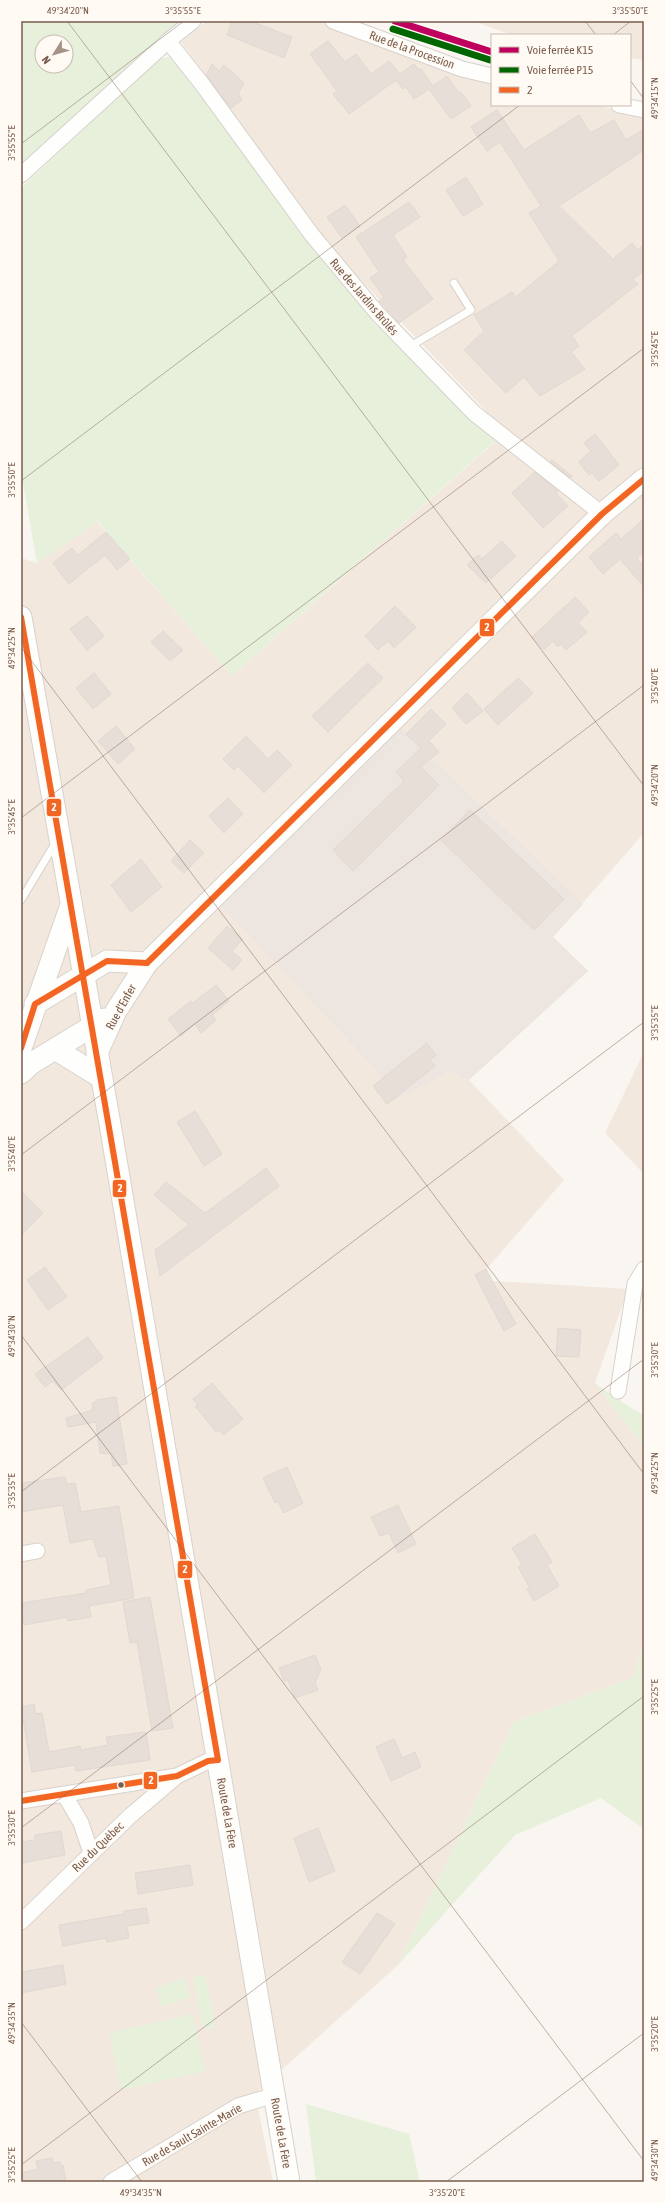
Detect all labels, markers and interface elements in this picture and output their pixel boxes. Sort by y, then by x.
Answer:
text: 49°34'20"N [47,5,89,16]
text: 3°35'55"E [165,5,201,16]
text: 3°35'50"E [612,5,648,16]
street label: Rue de la Procession [367,28,457,72]
north arrow [34,34,74,74]
legend [491,34,631,106]
text: Voie ferrée K15 [527,43,594,57]
text: N [39,54,53,66]
text: Voie ferrée P15 [527,63,594,77]
text: 49°34'15"N [649,77,660,119]
text: 2 [527,83,533,97]
text: 3°35'55"E [6,125,17,161]
street label: Rue des Jardins Brûlés [327,256,401,338]
text: 3°35'45"E [649,331,660,367]
text: 3°35'50"E [6,462,17,498]
line badge: 2 [479,618,495,637]
text: 2 [484,621,490,633]
text: 49°34'25"N [6,627,17,669]
text: 3°35'40"E [649,668,660,704]
text: 49°34'20"N [649,764,660,806]
line badge: 2 [46,798,62,817]
text: 3°35'45"E [6,799,17,835]
text: 2 [51,801,57,813]
street label: Rue d'Enfer [103,981,139,1032]
text: 3°35'35"E [649,1005,660,1041]
text: 3°35'40"E [6,1136,17,1172]
line badge: 2 [112,1179,127,1198]
text: 2 [117,1182,123,1194]
text: 49°34'30"N [6,1315,17,1357]
text: 3°35'30"E [649,1342,660,1378]
text: 49°34'25"N [649,1452,660,1494]
text: 3°35'35"E [6,1473,17,1509]
line badge: 2 [177,1560,193,1579]
text: 2 [182,1563,188,1575]
text: 3°35'25"E [649,1679,660,1715]
line badge: 2 [143,1771,158,1790]
text: 2 [148,1774,154,1786]
street label: Route de La Fère [214,1777,240,1849]
unlabelled marker [116,1780,126,1790]
text: 3°35'30"E [6,1810,17,1846]
street label: Rue du Québec [69,1819,127,1875]
text: 49°34'35"N [6,2002,17,2044]
text: 3°35'20"E [649,2016,660,2052]
street label: Route de La Fère [268,2097,294,2169]
street label: Rue de Sault Sainte-Marie [140,2101,244,2169]
text: 49°34'30"N [649,2139,660,2181]
text: 3°35'25"E [6,2147,17,2183]
text: 49°34'35"N [120,2187,162,2198]
text: 3°35'20"E [429,2187,465,2198]

